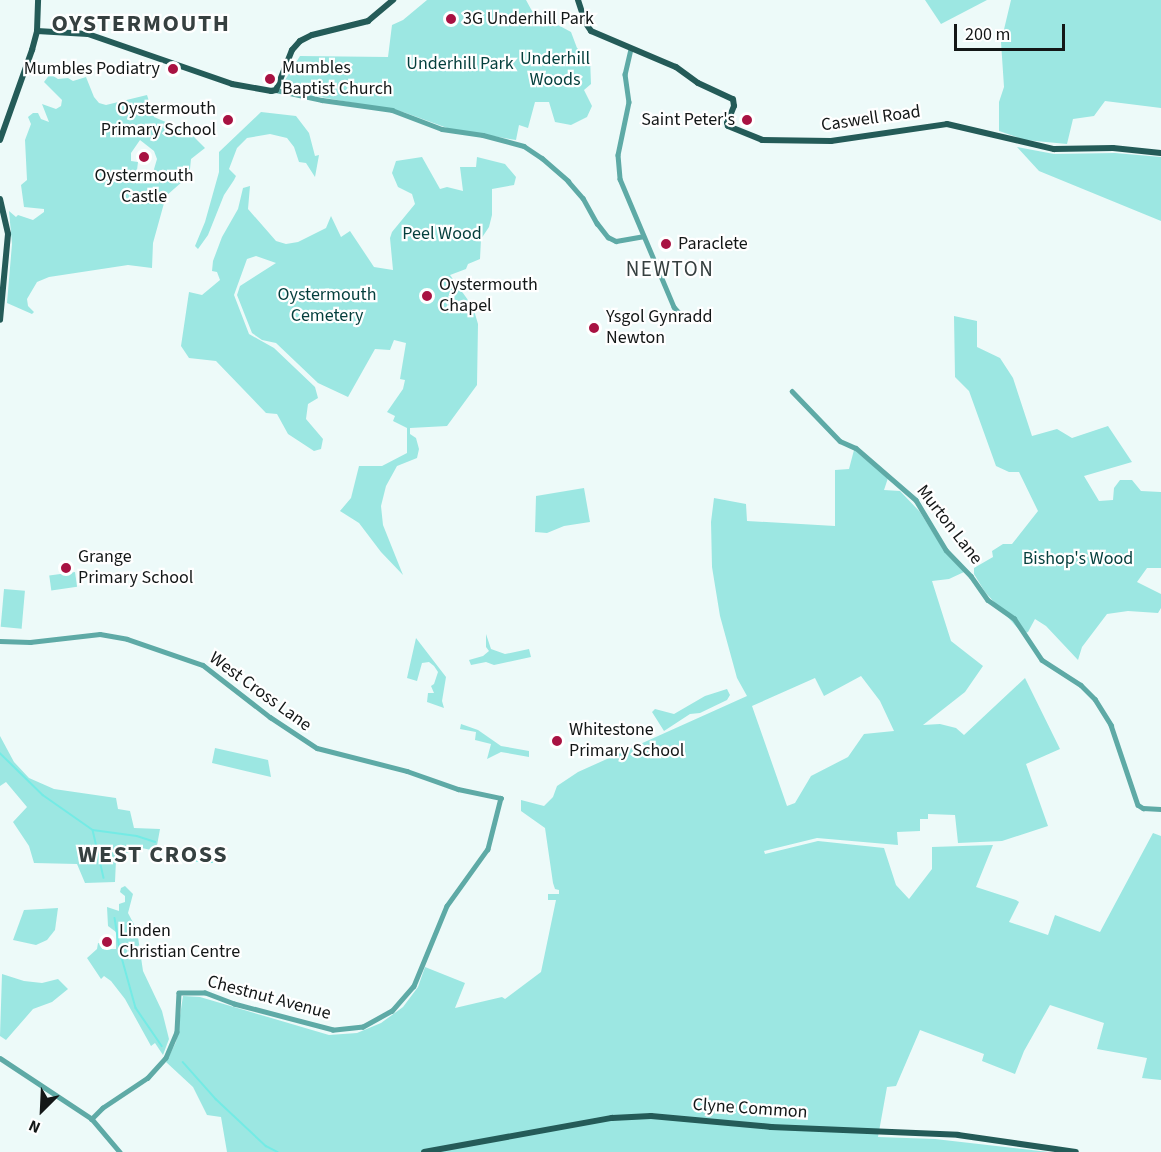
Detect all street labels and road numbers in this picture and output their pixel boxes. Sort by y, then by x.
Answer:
street label: Caswell Road [820,101,922,137]
street label: Murton Lane [911,481,987,569]
street label: West Cross Lane [205,648,315,736]
street label: Chestnut Avenue [205,971,333,1025]
street label: Clyne Common [692,1094,808,1124]

